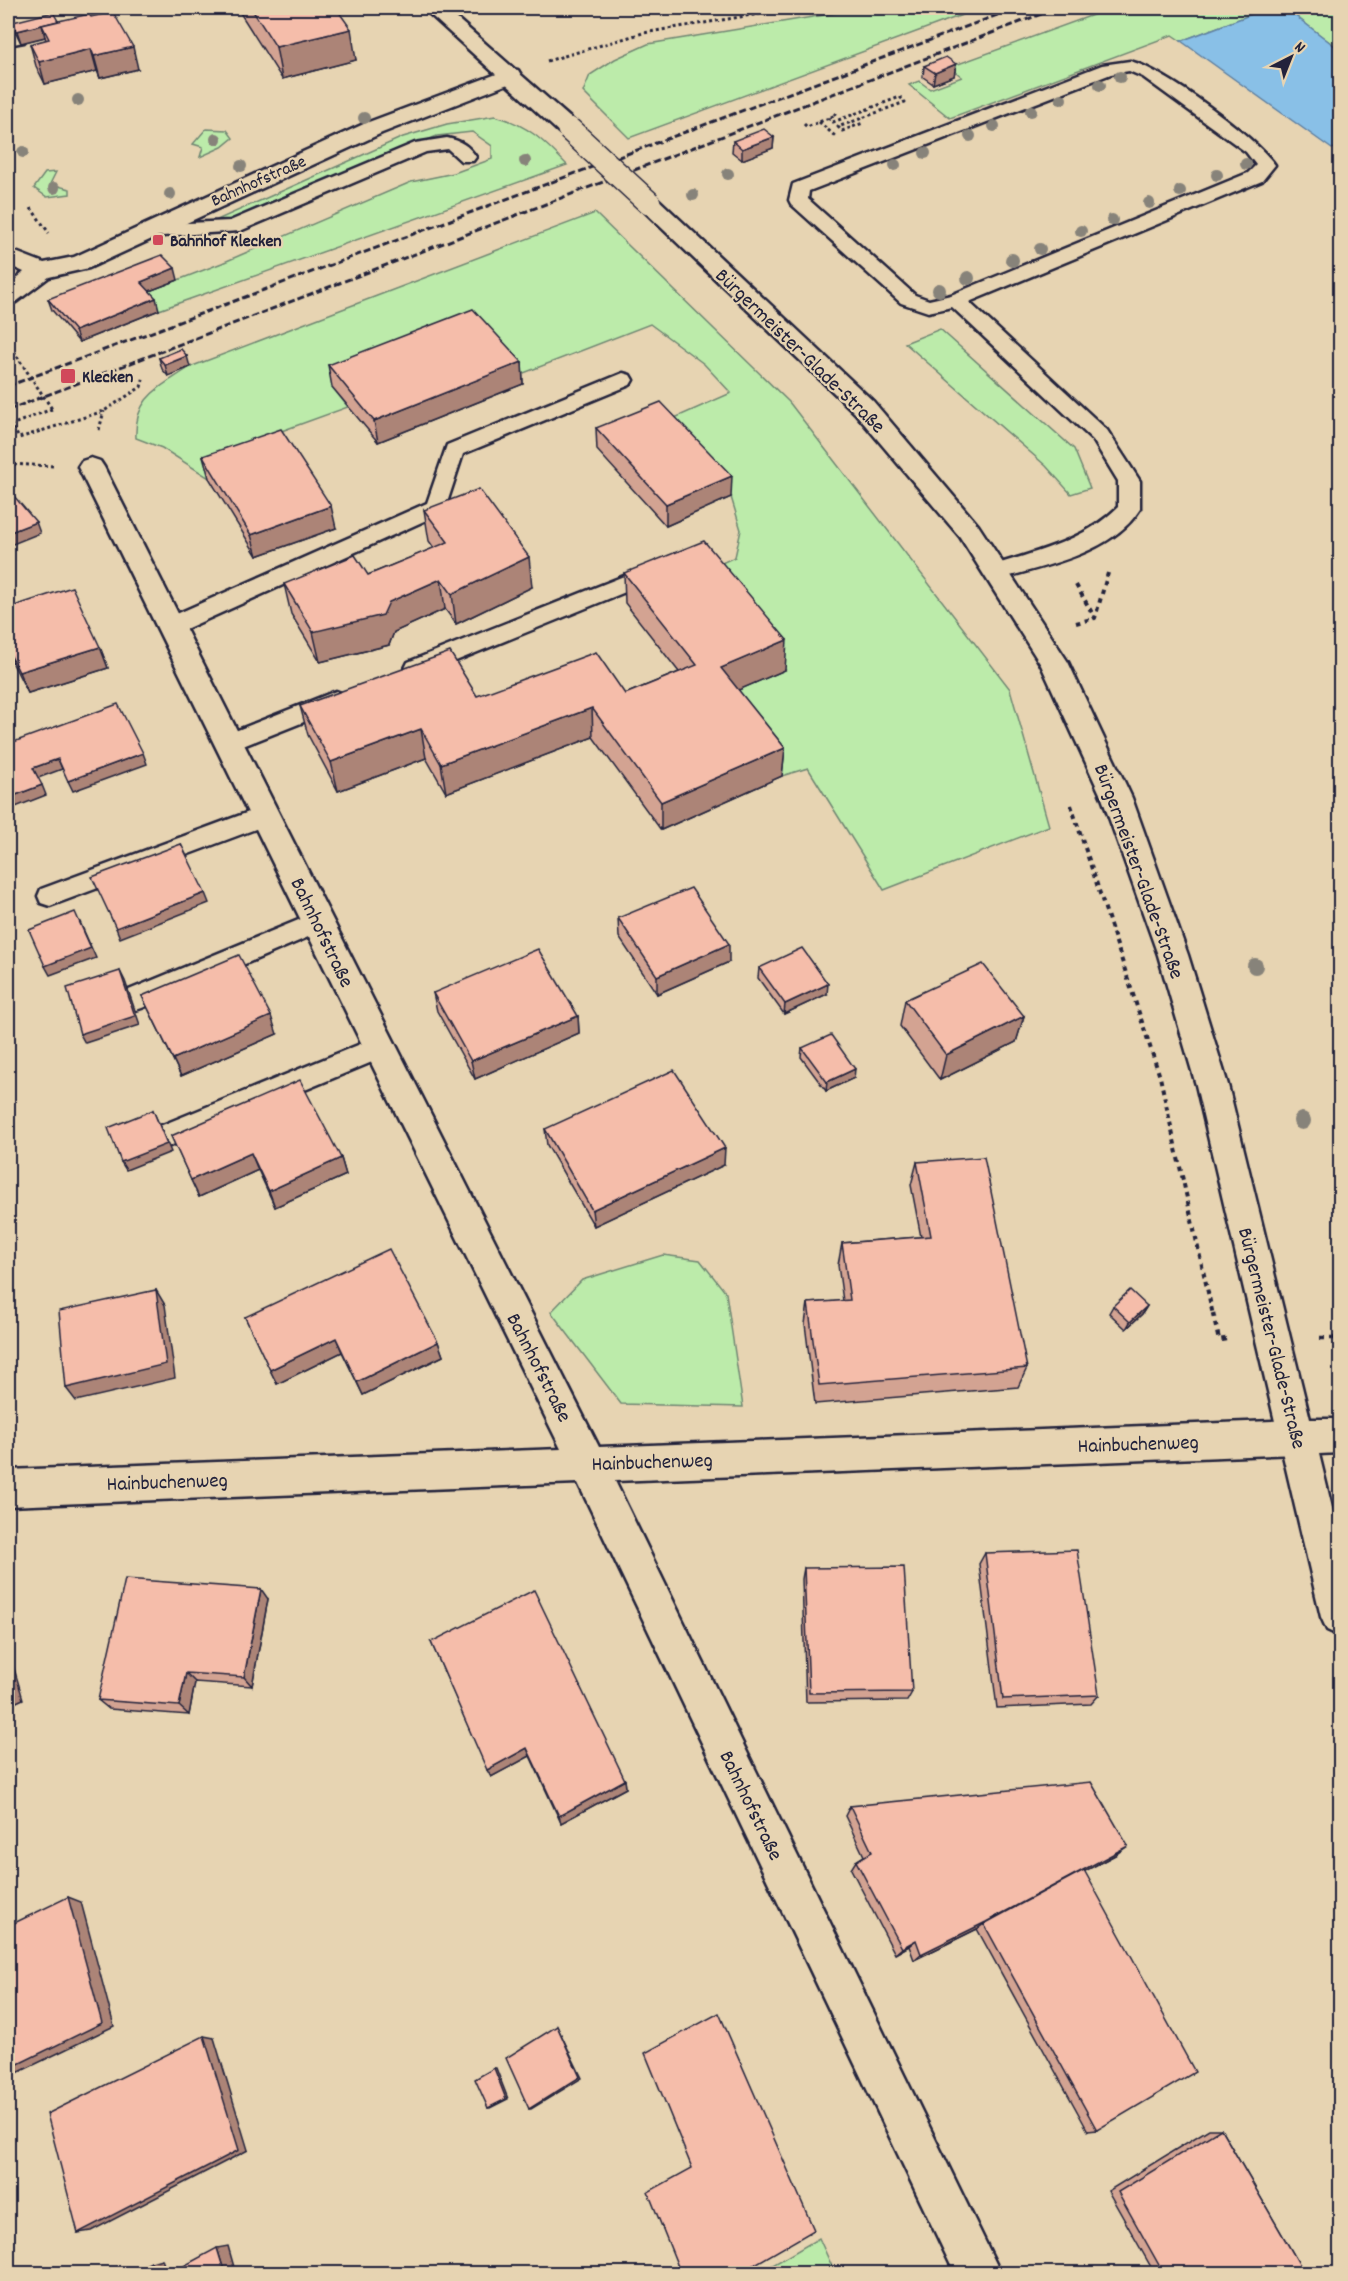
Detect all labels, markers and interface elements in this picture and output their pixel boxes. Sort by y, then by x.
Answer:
north arrow [1261,27,1321,87]
text: N [1289,37,1310,59]
street label: Bahnhofstraße [207,150,311,214]
place label: Bahnhof Klecken [170,230,282,255]
marker: Bahnhof Klecken [151,233,165,247]
street label: Bürgermeister-Glade-Straße [707,263,891,442]
place label: Klecken [82,366,133,391]
marker: Klecken [59,367,77,385]
street label: Bürgermeister-Glade-Straße [1084,760,1190,984]
street label: Bahnhofstraße [281,873,360,993]
street label: Bürgermeister-Glade-Straße [1228,1225,1312,1452]
street label: Bahnhofstraße [497,1309,578,1428]
street label: Hainbuchenweg [1077,1429,1199,1463]
street label: Hainbuchenweg [591,1447,713,1481]
street label: Hainbuchenweg [106,1467,228,1501]
street label: Bahnhofstraße [710,1746,789,1866]

